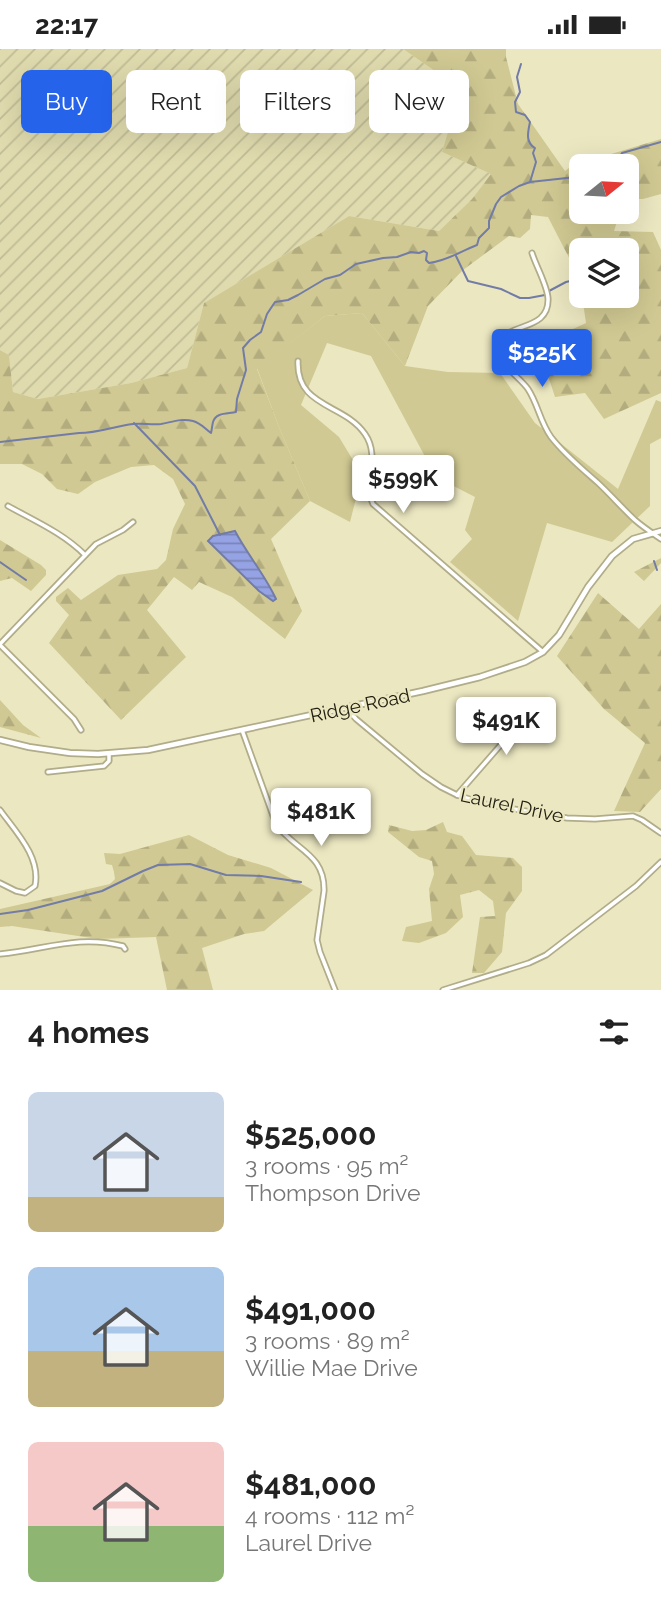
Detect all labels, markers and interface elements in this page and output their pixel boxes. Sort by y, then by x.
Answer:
text: 22:17 [35,10,98,40]
chip: Buy [21,70,112,133]
chip: Rent [126,70,226,133]
chip: Filters [240,70,355,133]
chip: New [369,70,469,133]
north arrow [569,154,639,224]
map controls [569,154,639,308]
button: layers [569,238,639,308]
pin: $525K [493,329,591,389]
text: $525K [508,338,576,365]
pin: $599K [354,455,452,515]
text: $599K [368,464,438,491]
street label: Ridge Road [308,684,412,726]
pin: $491K [457,697,555,757]
text: $491K [472,706,540,733]
street label: Laurel Drive [458,783,566,827]
pin: $481K [272,789,370,848]
text: $481K [287,797,355,824]
icon: filters [595,1013,633,1051]
text: 4 homes [28,1015,149,1050]
text: $525,000 [245,1117,376,1152]
icon: home [84,1120,168,1204]
text: 3 rooms · 95 m² [245,1152,408,1179]
text: Thompson Drive [245,1179,420,1206]
text: $491,000 [245,1292,376,1327]
icon: home [84,1295,168,1379]
text: 3 rooms · 89 m² [245,1327,410,1354]
text: Willie Mae Drive [245,1354,418,1381]
text: $481,000 [245,1467,376,1502]
icon: home [84,1470,168,1554]
text: 4 rooms · 112 m² [245,1502,414,1529]
text: Laurel Drive [245,1529,372,1556]

